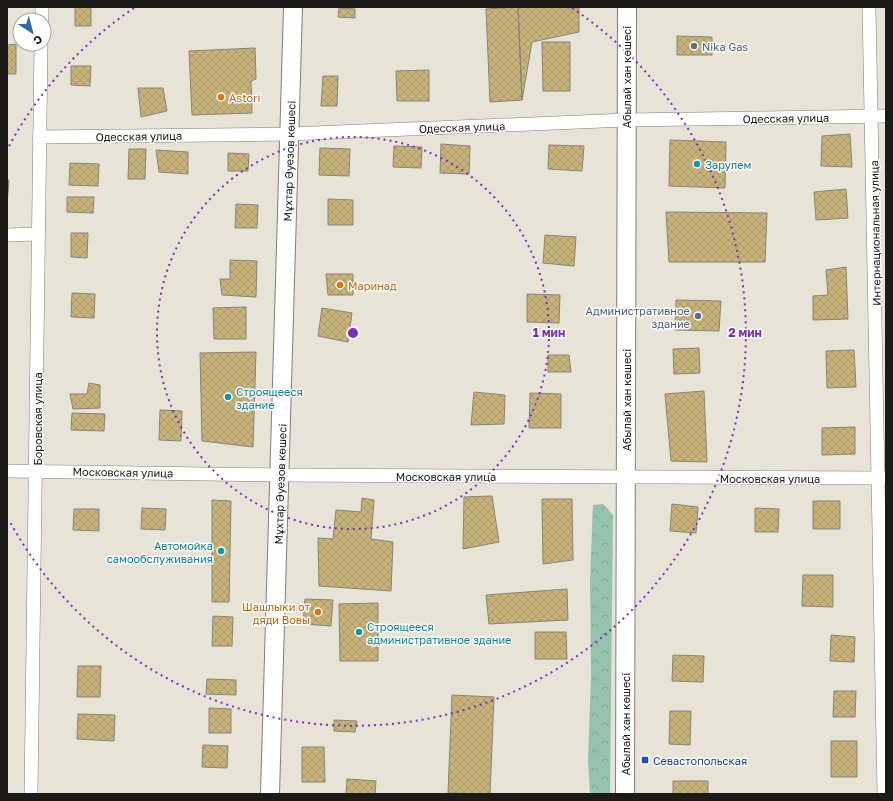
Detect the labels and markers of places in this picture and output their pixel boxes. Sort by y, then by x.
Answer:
place label: Nika Gas [702,40,748,53]
marker: Nika Gas [689,41,699,51]
place label: Astori [229,91,260,104]
marker: Astori [216,92,226,102]
place label: Зарулем [705,158,752,171]
marker: Зарулем [692,159,702,169]
place label: Маринад [348,279,397,292]
marker: Маринад [335,280,345,290]
place label: Административное здание [585,304,690,330]
marker: Административное здание [693,311,703,321]
centre of rings [346,326,360,340]
place label: Строящееся здание [236,385,303,411]
marker: Строящееся здание [223,392,233,402]
place label: Автомойка самообслуживания [107,539,213,565]
marker: Автомойка самообслуживания [216,546,226,556]
place label: Шашлыки от дяди Вовы [242,600,311,626]
marker: Шашлыки от дяди Вовы [313,607,323,617]
place label: Строящееся административное здание [367,620,511,646]
marker: Строящееся административное здание [354,627,364,637]
place label: Севастопольская [653,754,747,767]
marker: Севастопольская [640,755,650,765]

